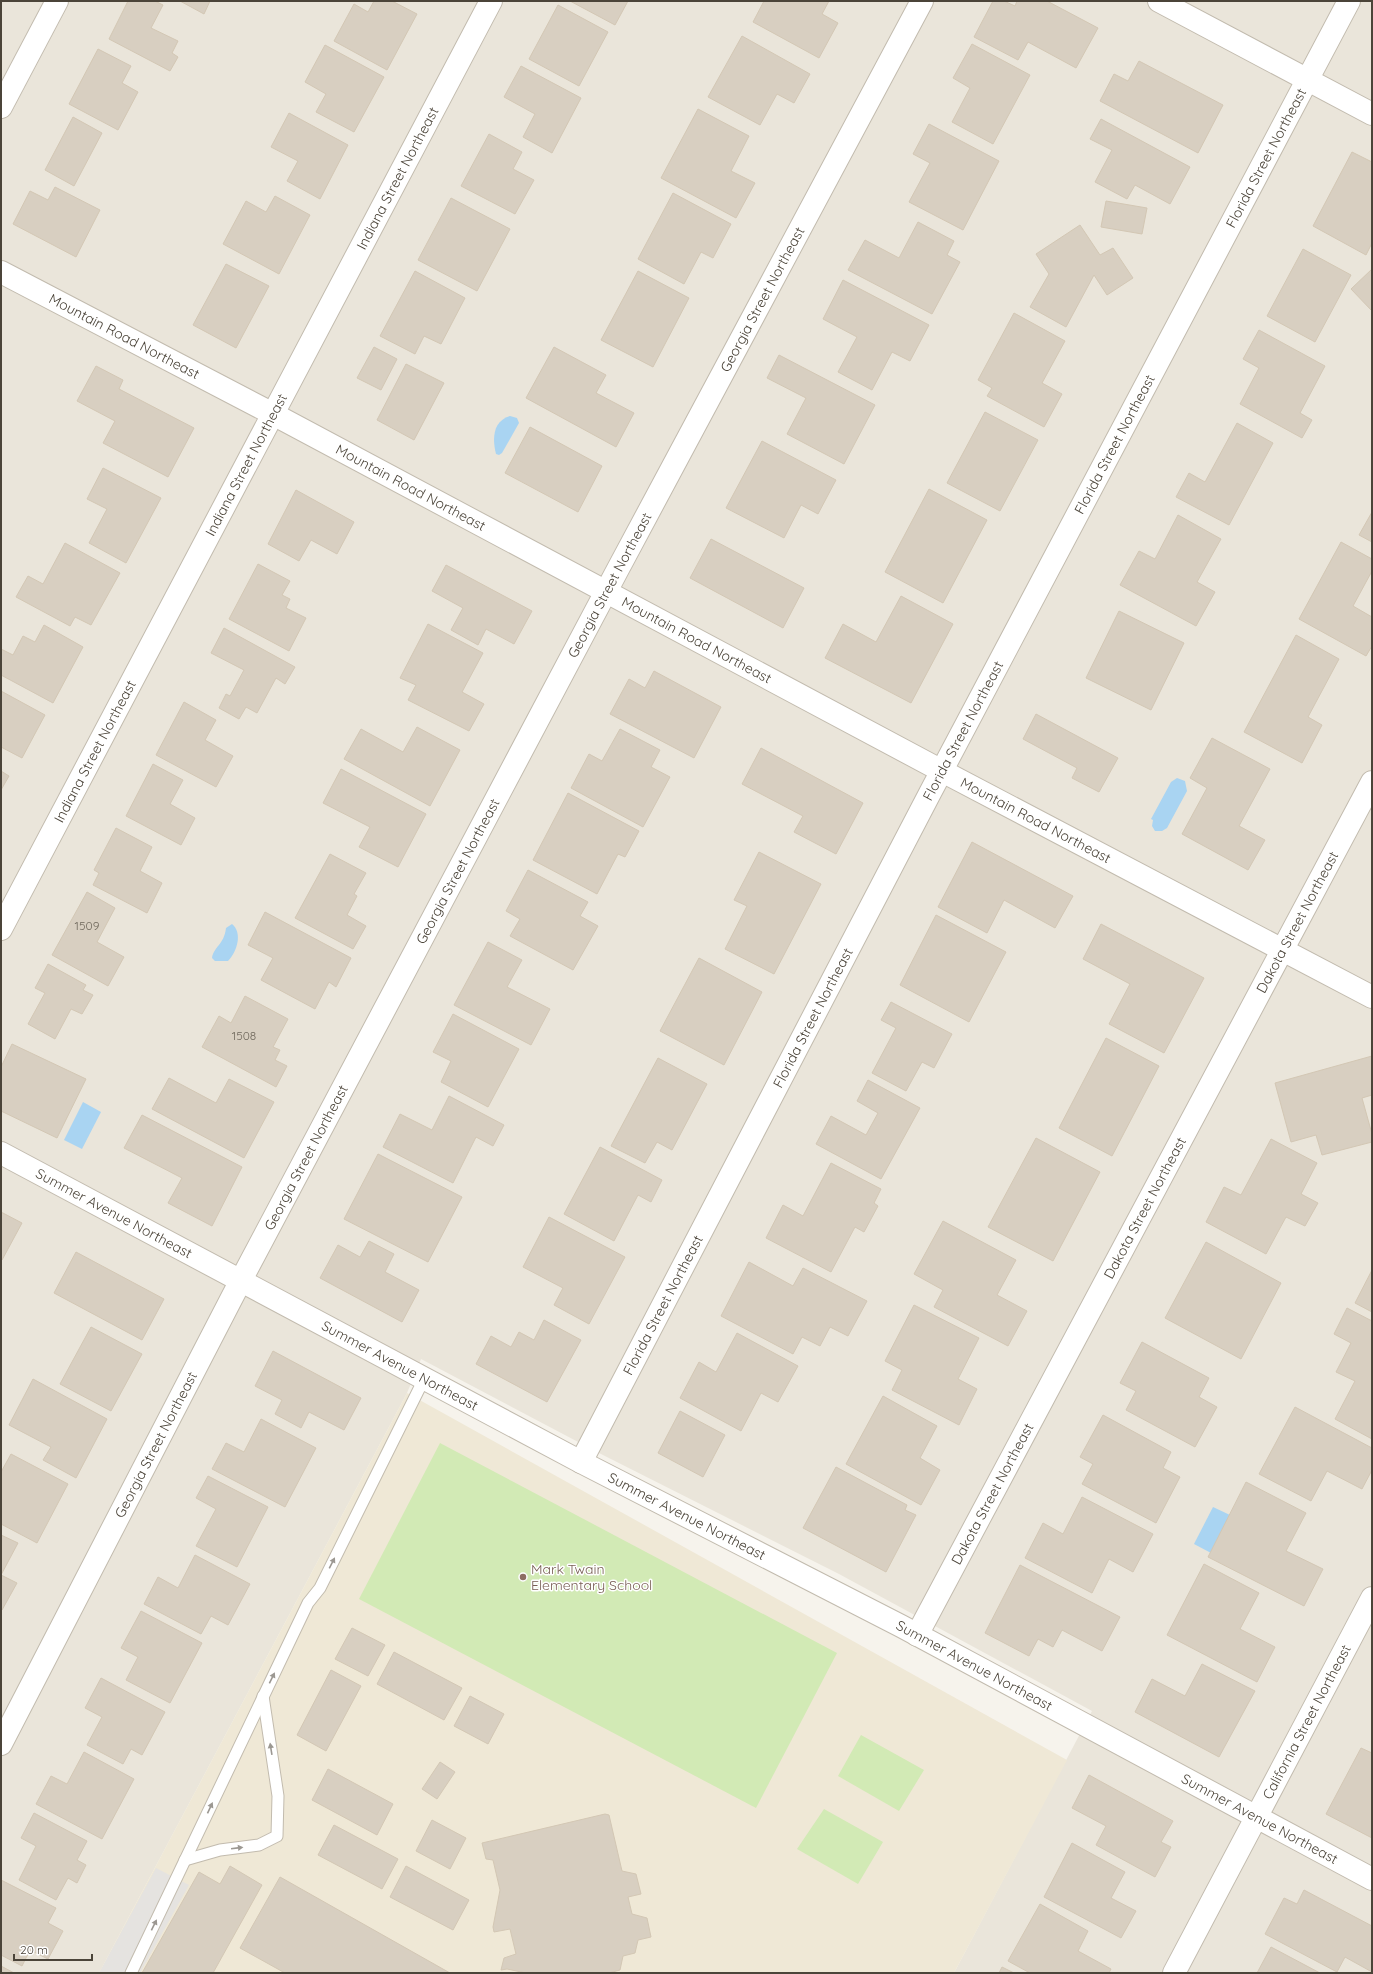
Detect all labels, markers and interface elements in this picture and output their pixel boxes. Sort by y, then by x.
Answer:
street label: Florida Street Northeast [1222,85,1310,231]
street label: Indiana Street Northeast [352,104,443,253]
street label: Georgia Street Northeast [716,223,809,375]
street label: Mountain Road Northeast [46,290,203,383]
street label: Florida Street Northeast [1070,371,1159,517]
street label: Indiana Street Northeast [201,390,291,539]
street label: Mountain Road Northeast [333,440,489,535]
street label: Georgia Street Northeast [564,509,656,661]
street label: Mountain Road Northeast [619,593,775,688]
street label: Florida Street Northeast [919,658,1007,804]
street label: Indiana Street Northeast [50,677,140,826]
street label: Mountain Road Northeast [957,773,1114,867]
street label: Georgia Street Northeast [412,795,504,947]
street label: Dakota Street Northeast [1252,848,1343,996]
house number: 1509 [75,918,100,933]
street label: Florida Street Northeast [769,945,857,1091]
house number: 1508 [232,1028,256,1043]
street label: Georgia Street Northeast [260,1082,352,1233]
street label: Dakota Street Northeast [1100,1134,1190,1282]
street label: Summer Avenue Northeast [33,1164,196,1262]
street label: Florida Street Northeast [619,1232,707,1378]
street label: Summer Avenue Northeast [319,1316,482,1415]
street label: Georgia Street Northeast [111,1368,201,1521]
street label: Dakota Street Northeast [947,1420,1038,1568]
street label: Summer Avenue Northeast [605,1468,769,1564]
one-way arrow [329,1557,335,1569]
place label: Mark Twain Elementary School [531,1560,652,1594]
marker: Mark Twain Elementary School [518,1572,528,1582]
street label: Summer Avenue Northeast [893,1616,1056,1715]
street label: California Street Northeast [1258,1641,1355,1802]
one-way arrow [269,1672,275,1684]
one-way arrow [268,1743,274,1755]
street label: Summer Avenue Northeast [1178,1769,1341,1868]
one-way arrow [207,1802,213,1814]
one-way arrow [231,1845,243,1851]
one-way arrow [151,1920,157,1931]
scale bar [14,1936,92,1962]
text: 20 m [20,1942,48,1957]

